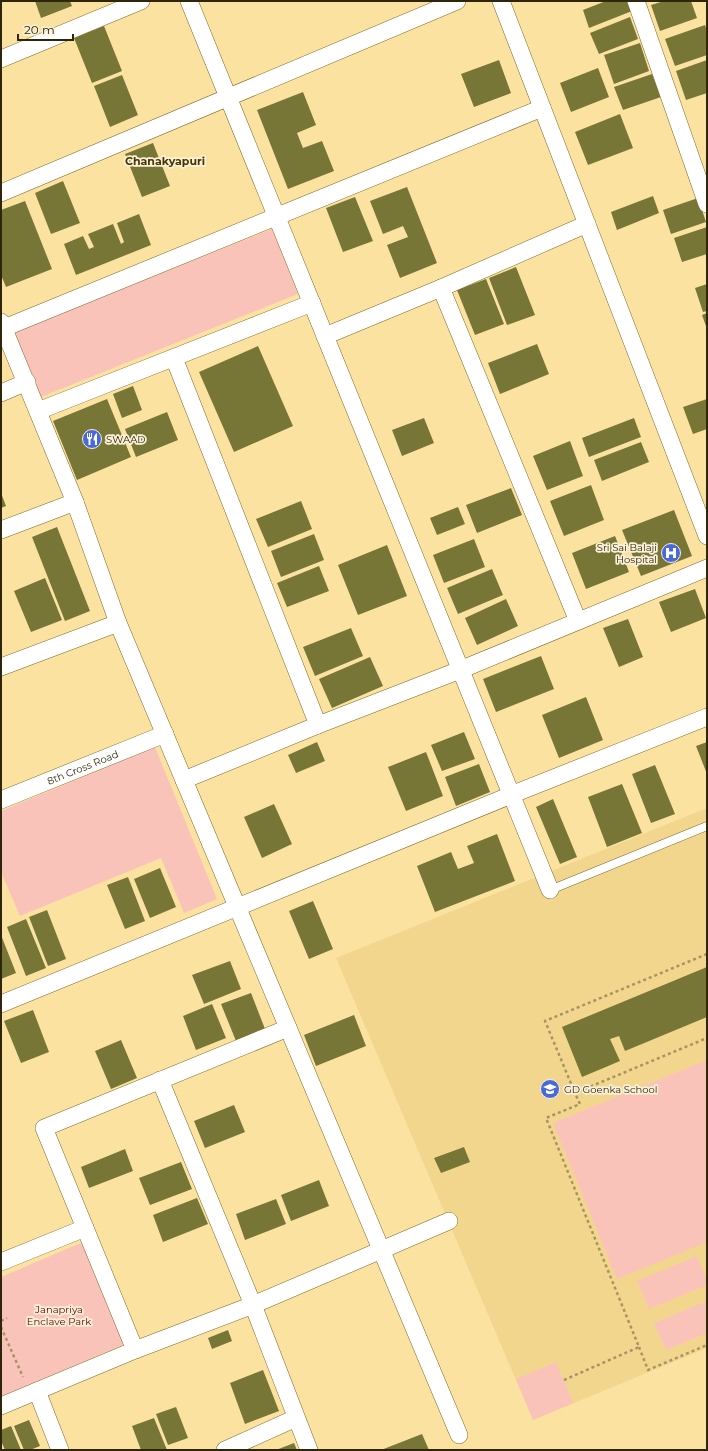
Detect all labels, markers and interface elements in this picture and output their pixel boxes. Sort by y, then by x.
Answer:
scale bar [18,16,73,42]
text: 20 m [24,22,55,37]
district label: Chanakyapuri [125,154,205,168]
restaurant icon: SWAAD [81,428,103,450]
place label: SWAAD [106,433,146,446]
place label: Sri Sai Balaji Hospital [597,541,657,566]
hospital icon: Sri Sai Balaji Hospital [660,542,682,564]
street label: 8th Cross Road [45,747,120,787]
school or university icon: GD Goenka School [539,1078,561,1100]
place label: GD Goenka School [564,1083,658,1096]
park label: Janapriya Enclave Park [27,1303,91,1328]

